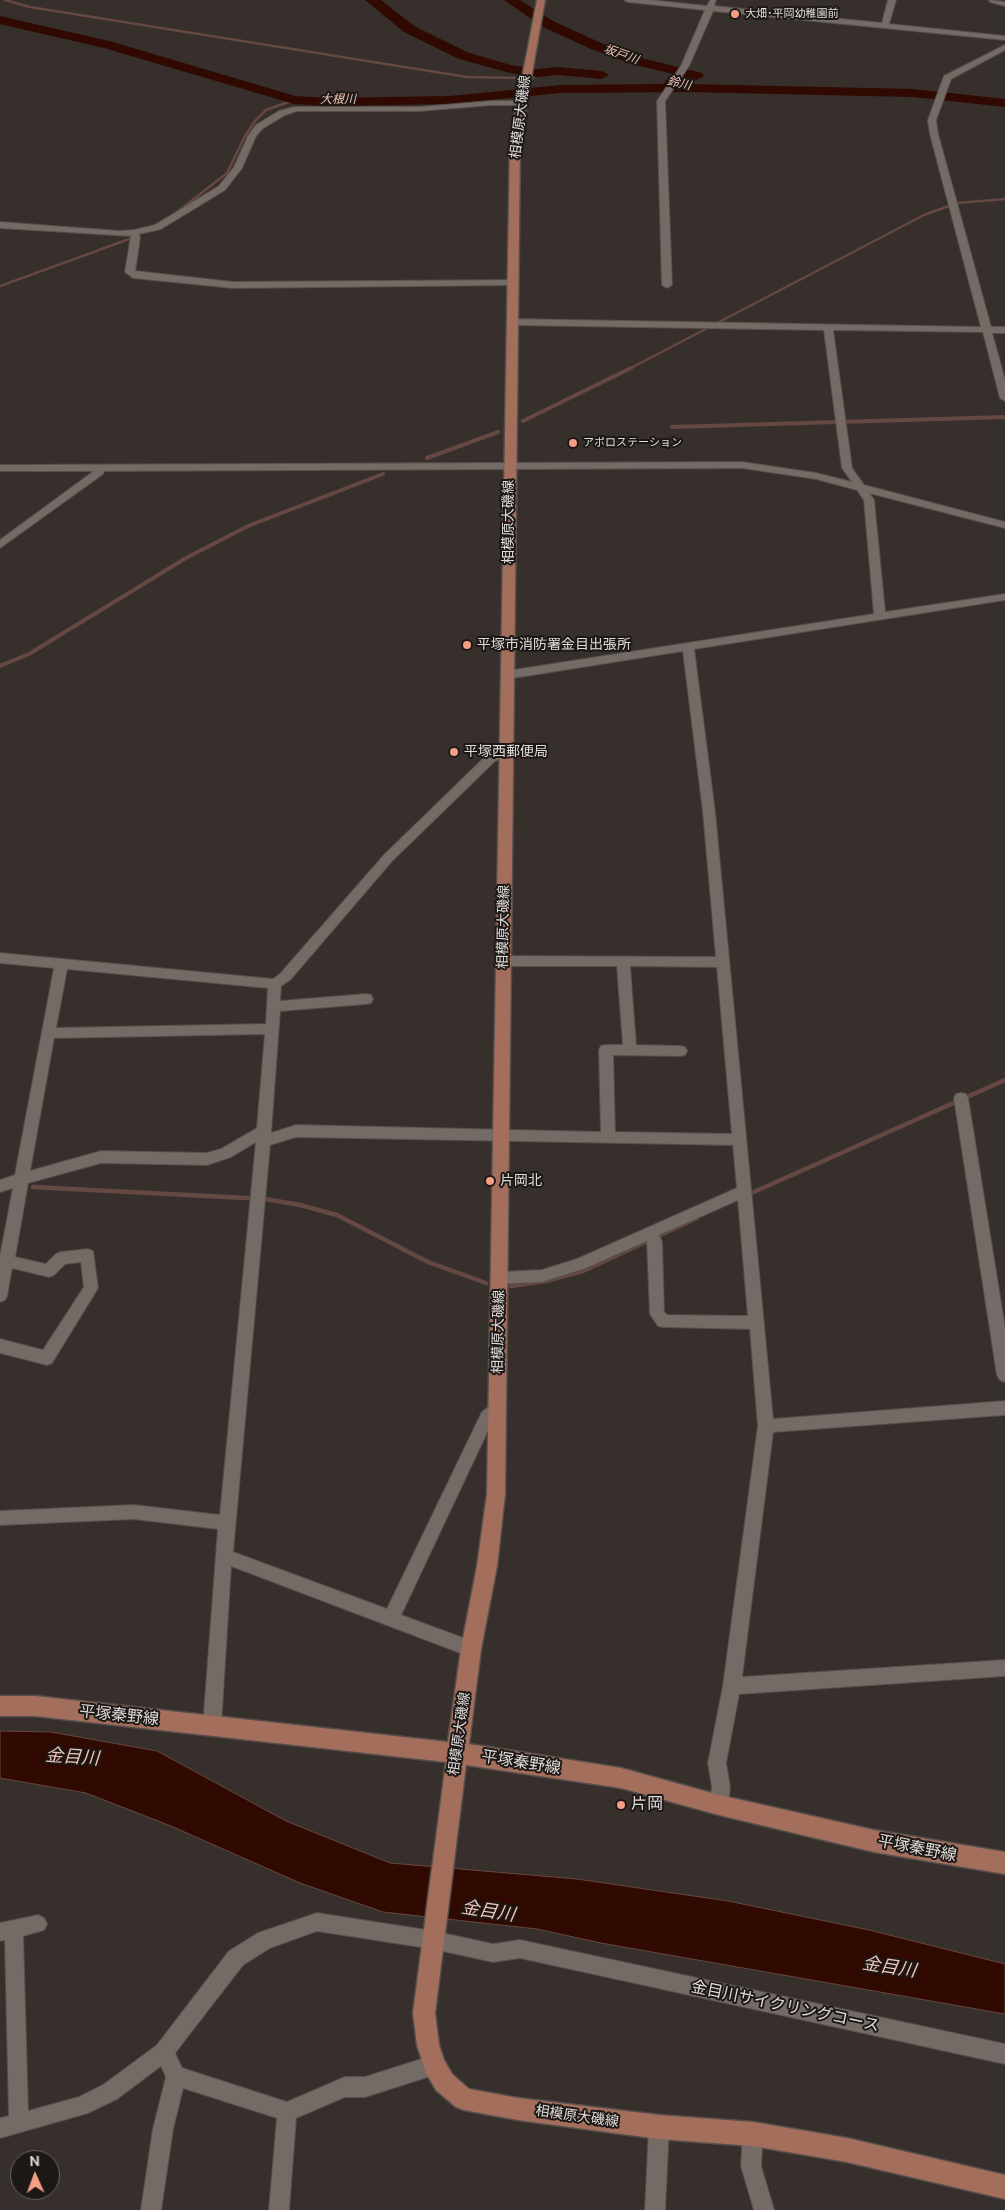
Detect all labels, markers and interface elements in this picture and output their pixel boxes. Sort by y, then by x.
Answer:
place label: 大畑･平岡幼稚園前 [745,7,838,21]
marker: 大畑･平岡幼稚園前 [729,8,741,20]
water label: 坂戸川 [602,42,640,68]
street label: 相模原大磯線 [508,74,534,160]
water label: 鈴川 [666,74,692,94]
water label: 大根川 [320,93,356,107]
place label: アポロステーション [583,436,682,450]
marker: アポロステーション [567,437,579,449]
street label: 相模原大磯線 [501,480,517,564]
place label: 平塚市消防署金目出張所 [477,637,631,653]
marker: 平塚市消防署金目出張所 [461,639,473,651]
place label: 平塚西郵便局 [464,744,548,760]
marker: 平塚西郵便局 [448,746,460,758]
street label: 相模原大磯線 [495,885,513,969]
place label: 片岡北 [500,1173,542,1189]
marker: 片岡北 [484,1175,496,1187]
street label: 相模原大磯線 [490,1290,508,1374]
street label: 相模原大磯線 [446,1691,474,1777]
street label: 平塚秦野線 [78,1702,160,1730]
water label: 金目川 [44,1745,100,1771]
street label: 平塚秦野線 [480,1747,562,1779]
place label: 片岡 [631,1795,663,1815]
marker: 片岡 [615,1799,627,1811]
street label: 平塚秦野線 [876,1832,958,1866]
water label: 金目川 [460,1897,516,1927]
water label: 金目川 [861,1953,917,1983]
street label: 金目川サイクリングコース [689,1978,881,2036]
street label: 相模原大磯線 [534,2103,620,2131]
north arrow [10,2150,60,2200]
text: N [29,2152,40,2170]

